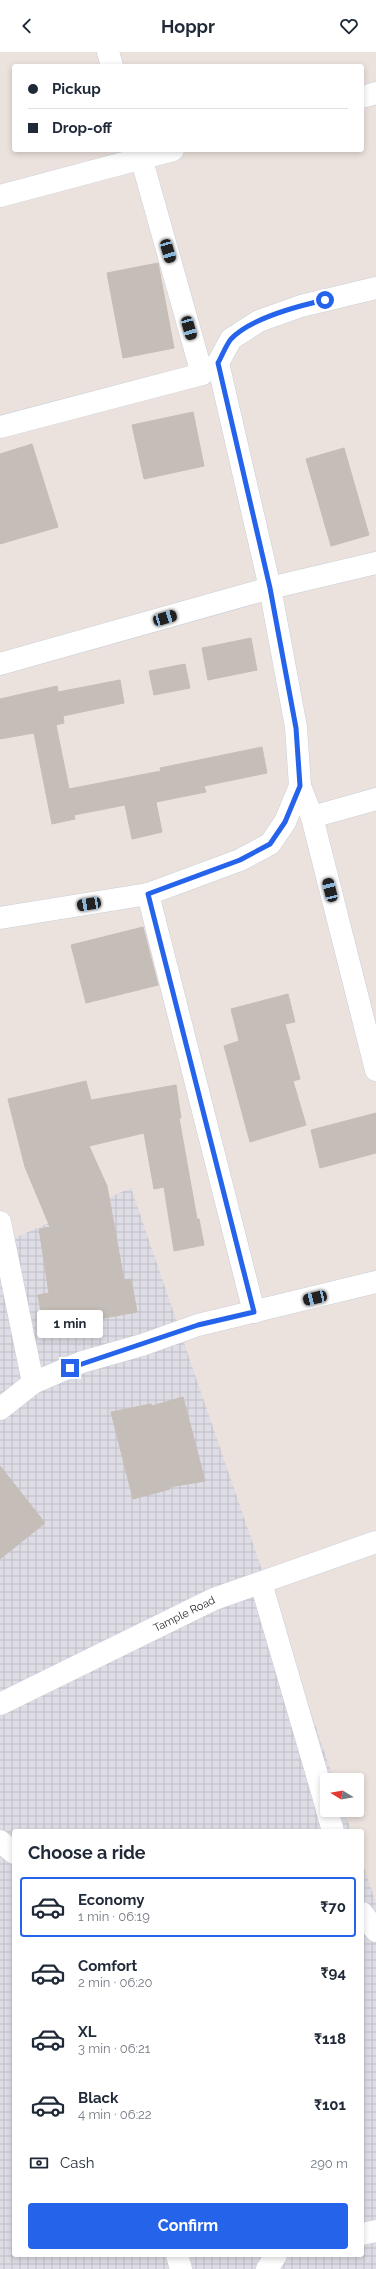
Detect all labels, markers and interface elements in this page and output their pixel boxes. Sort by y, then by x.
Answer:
icon: back [16,15,38,37]
icon: heart [338,15,360,37]
text: Hoppr [161,16,215,37]
text: Pickup [52,80,101,98]
text: Drop-off [52,119,112,137]
car [159,238,177,264]
route start [316,291,334,309]
car [180,315,198,341]
car [152,609,178,627]
car [321,877,339,903]
car [76,896,102,912]
car [302,1289,328,1307]
callout: 1 min [37,1310,103,1338]
text: 1 min [54,1316,86,1331]
route end [61,1359,79,1377]
street label: Tample Road [151,1593,217,1635]
north arrow [320,1773,364,1817]
map controls [320,1773,364,1817]
text: Choose a ride [28,1842,146,1863]
icon: car [30,1889,66,1925]
text: Economy [78,1891,145,1909]
text: ₹70 [320,1898,346,1916]
text: 1 min · 06:19 [78,1909,150,1924]
icon: car [30,1955,66,1991]
text: Comfort [78,1957,137,1975]
text: ₹94 [321,1964,346,1982]
text: 2 min · 06:20 [78,1975,153,1990]
icon: car [30,2021,66,2057]
text: XL [78,2023,96,2041]
text: ₹118 [314,2030,346,2048]
text: 3 min · 06:21 [78,2041,150,2056]
icon: car [30,2087,66,2123]
text: Black [78,2089,118,2107]
text: ₹101 [314,2096,346,2114]
text: 4 min · 06:22 [78,2107,152,2122]
icon: cash [28,2152,50,2174]
text: Cash [60,2154,94,2172]
text: 290 m [310,2156,348,2171]
button: Confirm [28,2203,348,2249]

